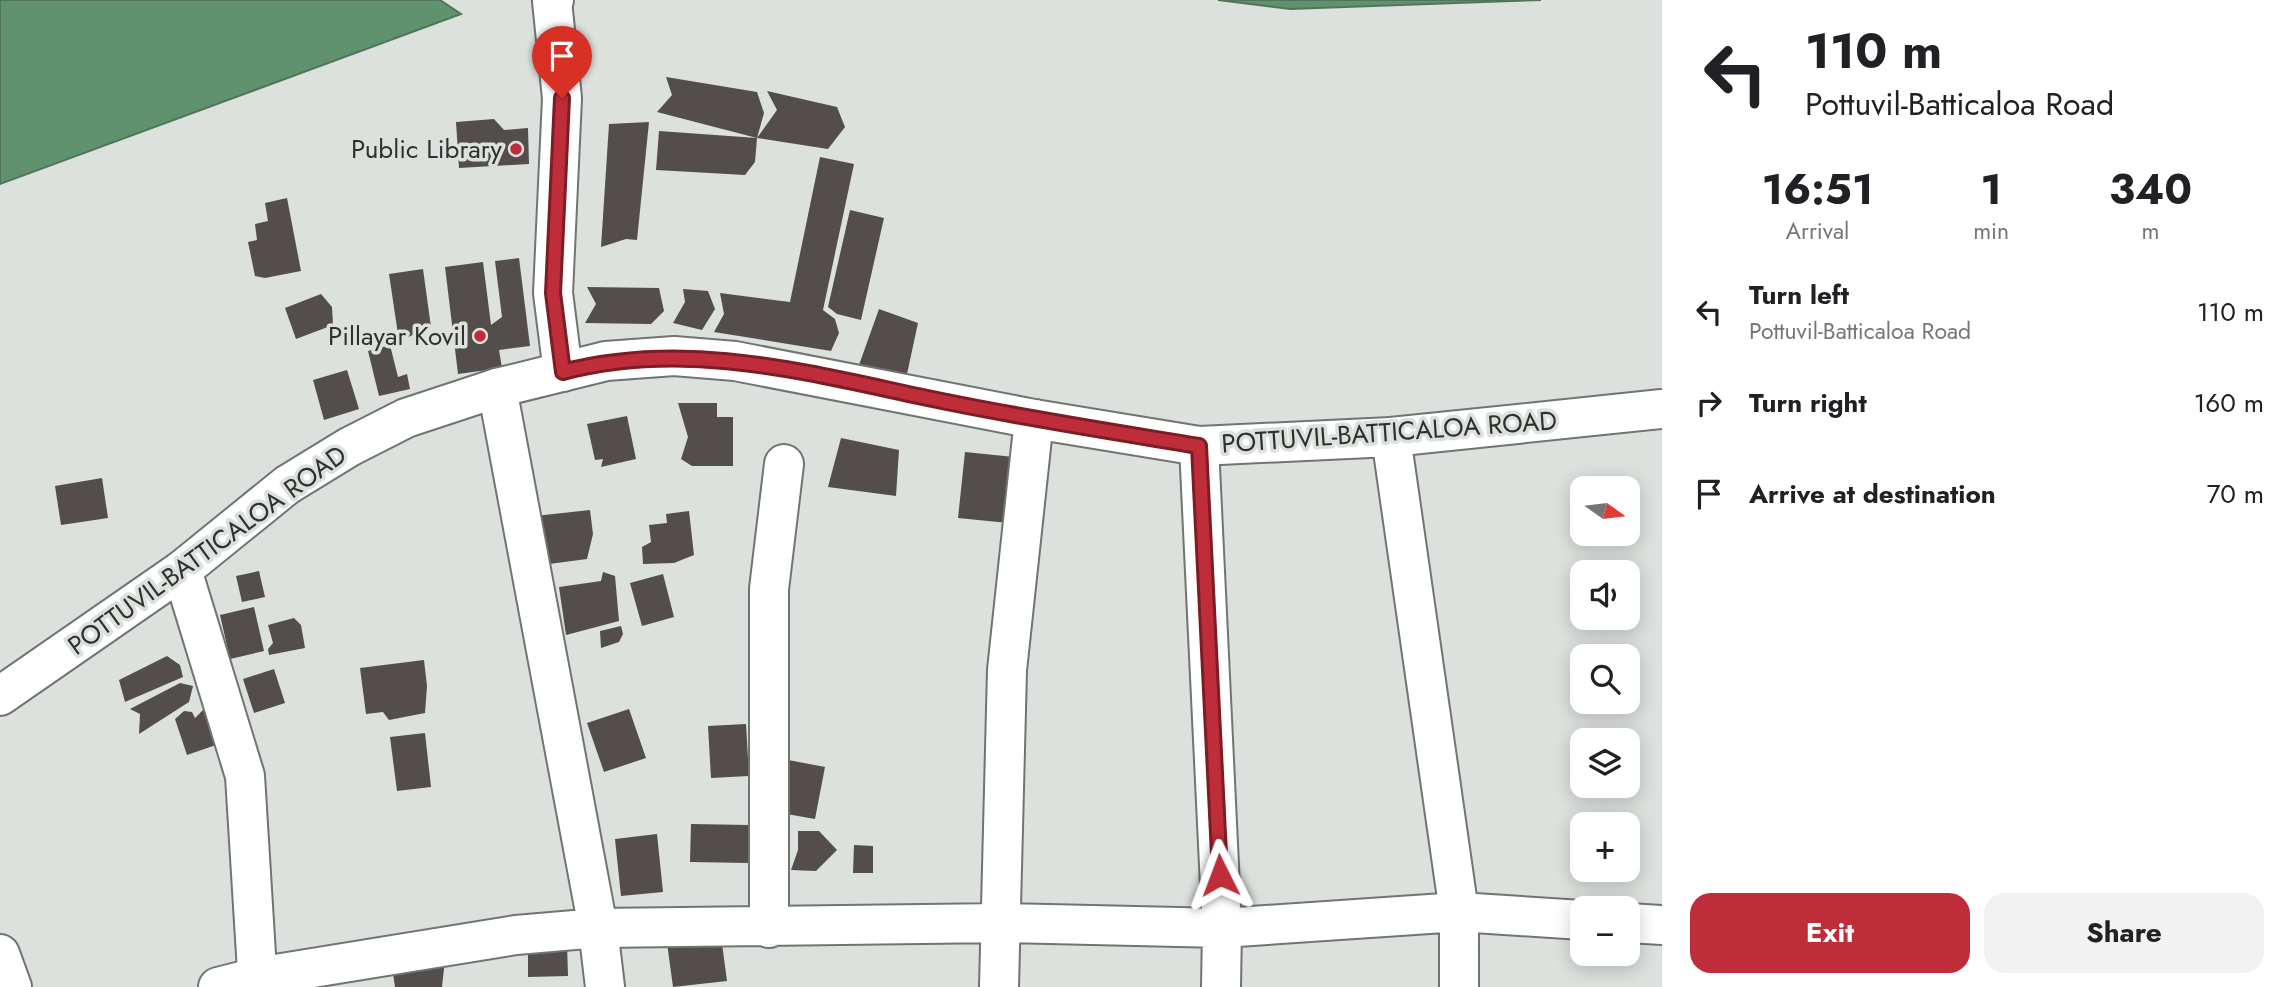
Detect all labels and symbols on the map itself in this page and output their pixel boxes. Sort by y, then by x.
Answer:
pin [532,26,592,98]
place label: Public Library [351,130,503,168]
marker: Public Library [508,141,524,157]
place label: Pillayar Kovil [328,317,466,355]
marker: Pillayar Kovil [472,328,488,344]
street label: POTTUVIL-BATTICALOA ROAD [1220,401,1558,463]
street label: POTTUVIL-BATTICALOA ROAD [60,436,354,664]
north arrow [1570,476,1640,546]
position arrow [1183,838,1257,912]

